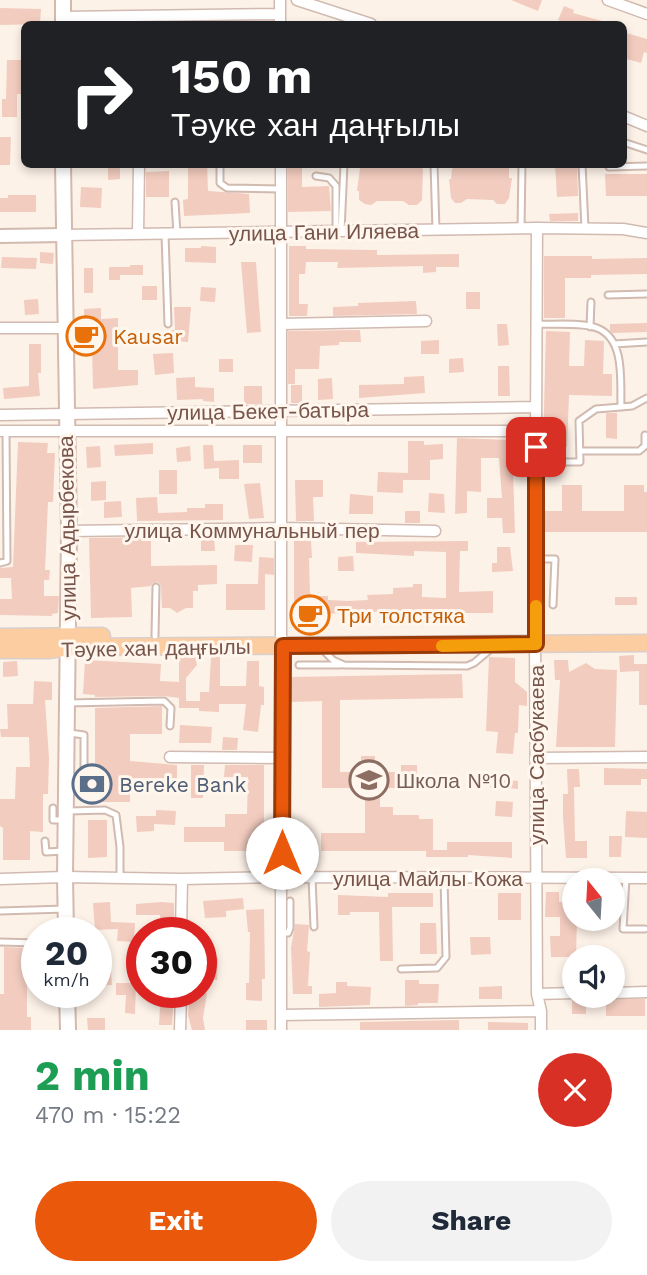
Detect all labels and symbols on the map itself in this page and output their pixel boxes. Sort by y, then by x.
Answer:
street label: улица Гани Иляева [229,218,420,246]
cafe icon: Kausar [65,315,107,357]
place label: Kausar [113,324,183,349]
street label: улица Бекет-батыра [167,397,369,425]
pin [506,417,566,477]
street label: улица Адырбекова [53,435,81,621]
street label: улица Коммунальный пер [124,518,380,543]
cafe icon: Три толстяка [289,594,331,636]
place label: Три толстяка [337,603,465,628]
street label: Тәуке хан даңғылы [61,634,251,662]
street label: улица Сасбукаева [524,665,549,845]
school or university icon: Школа №10 [348,759,390,801]
bank icon: Bereke Bank [71,763,113,805]
place label: Школа №10 [396,768,511,793]
place label: Bereke Bank [119,772,247,797]
position arrow [245,816,319,890]
street label: улица Майлы Кожа [333,866,523,891]
north arrow [562,868,625,931]
speed limit sign: 30 [126,917,217,1008]

